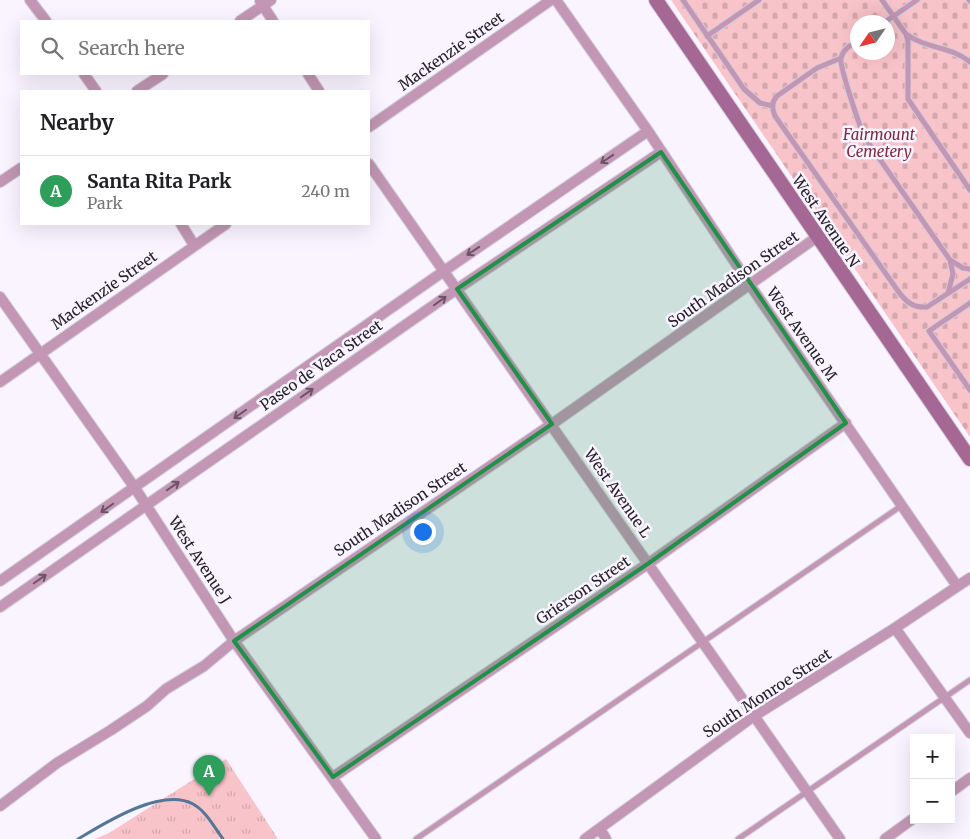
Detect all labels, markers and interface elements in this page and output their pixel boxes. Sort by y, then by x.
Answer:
street label: Mackenzie Street [395,7,508,94]
north arrow [850,15,895,60]
search box [20,20,370,75]
icon: search [38,34,66,62]
text: Search here [78,36,185,60]
text: Nearby [40,109,114,136]
park label: Fairmount Cemetery [842,125,916,161]
one-way arrow [601,154,615,164]
text: Santa Rita Park [87,169,231,193]
street label: West Avenue N [788,171,864,271]
text: A [50,181,62,201]
text: 240 m [301,181,350,201]
text: Park [87,193,123,213]
street label: South Madison Street [664,226,802,331]
street label: Mackenzie Street [48,246,161,333]
one-way arrow [467,246,481,256]
street label: West Avenue M [762,283,841,385]
one-way arrow [433,296,447,306]
street label: Paseo de Vaca Street [256,315,386,414]
one-way arrow [299,388,313,398]
one-way arrow [233,409,247,419]
street label: West Avenue L [580,444,656,542]
street label: South Madison Street [330,458,470,560]
one-way arrow [166,481,180,491]
one-way arrow [100,502,114,513]
street label: West Avenue J [164,512,236,608]
your location [410,519,436,545]
street label: Grierson Street [532,552,634,628]
one-way arrow [33,574,47,584]
street label: South Monroe Street [699,644,835,742]
map controls [910,734,955,824]
button: + [910,734,955,779]
pin: A [193,755,225,796]
button: − [910,779,955,824]

